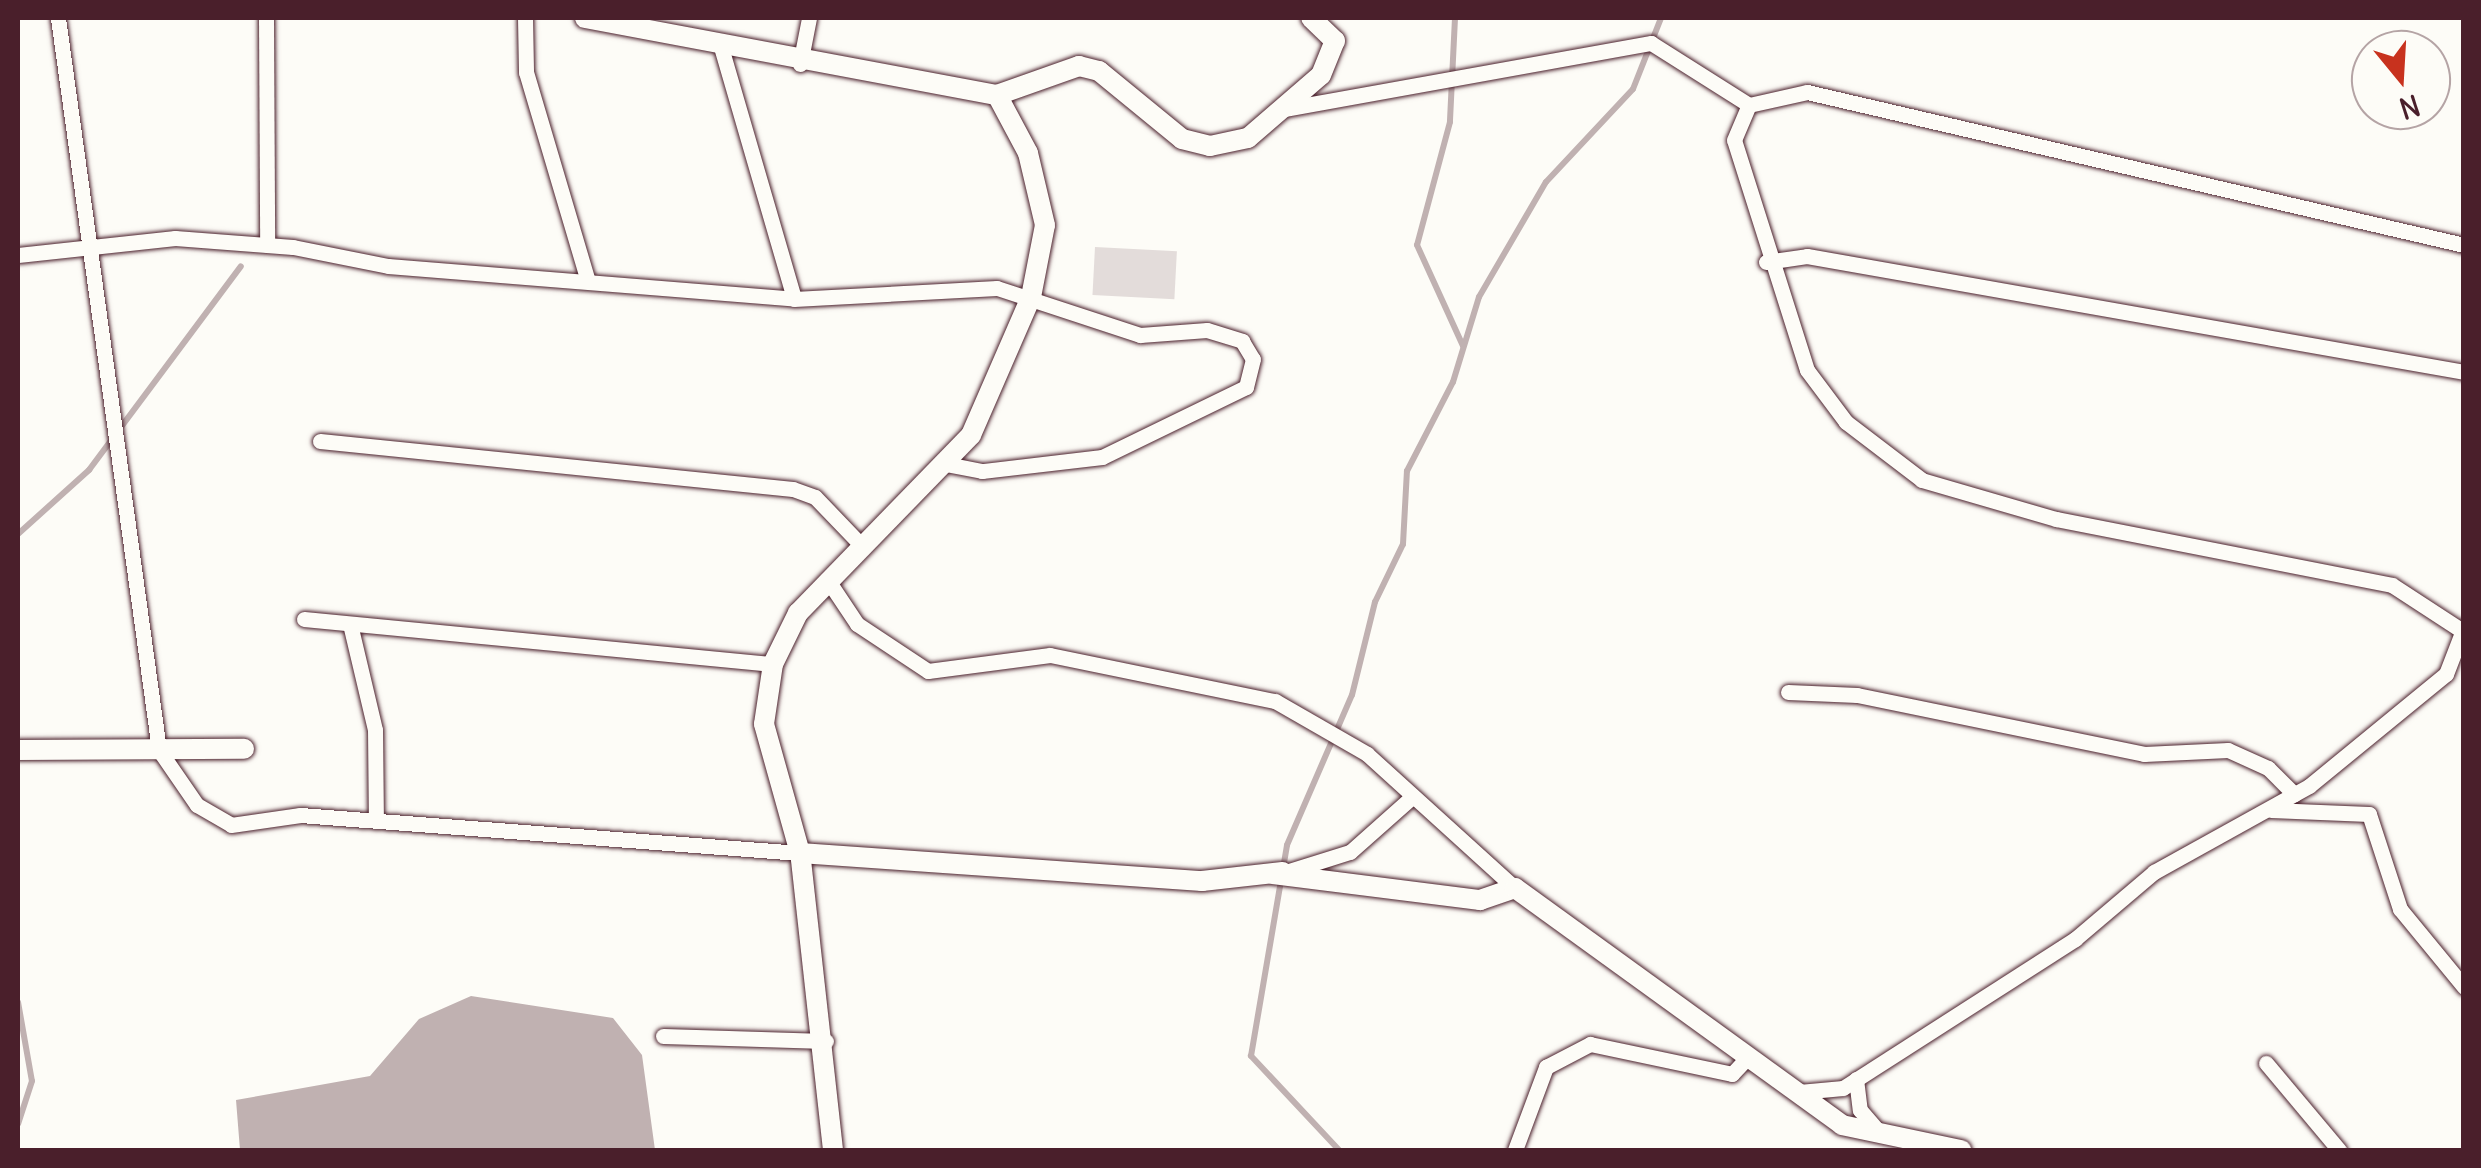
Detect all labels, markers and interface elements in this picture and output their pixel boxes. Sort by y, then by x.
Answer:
north arrow [2351,30,2451,130]
text: N [2395,87,2424,127]

